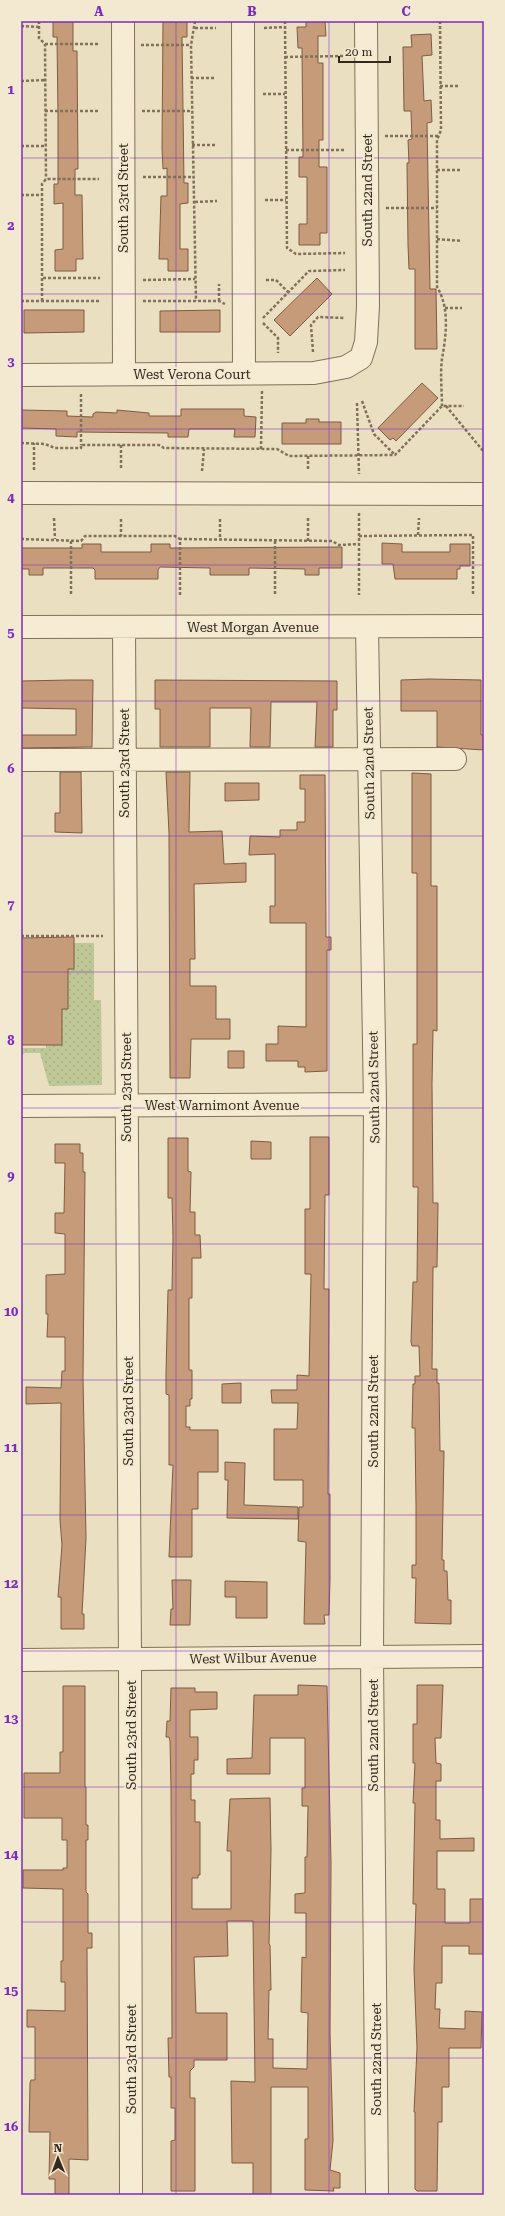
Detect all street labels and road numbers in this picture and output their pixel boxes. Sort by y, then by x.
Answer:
street label: South 22nd Street [360,133,375,246]
street label: South 23rd Street [116,143,131,253]
street label: West Verona Court [133,367,251,382]
street label: West Morgan Avenue [187,620,319,635]
street label: South 22nd Street [361,706,377,820]
street label: South 23rd Street [117,708,132,818]
street label: South 22nd Street [366,1030,382,1144]
street label: South 23rd Street [119,1032,134,1142]
street label: West Warnimont Avenue [145,1098,299,1113]
street label: South 22nd Street [366,1354,381,1467]
street label: South 23rd Street [121,1356,136,1466]
street label: West Wilbur Avenue [189,1649,317,1667]
street label: South 22nd Street [366,1678,381,1791]
street label: South 23rd Street [124,1680,139,1790]
street label: South 22nd Street [369,2002,384,2115]
street label: South 23rd Street [124,2004,139,2114]

